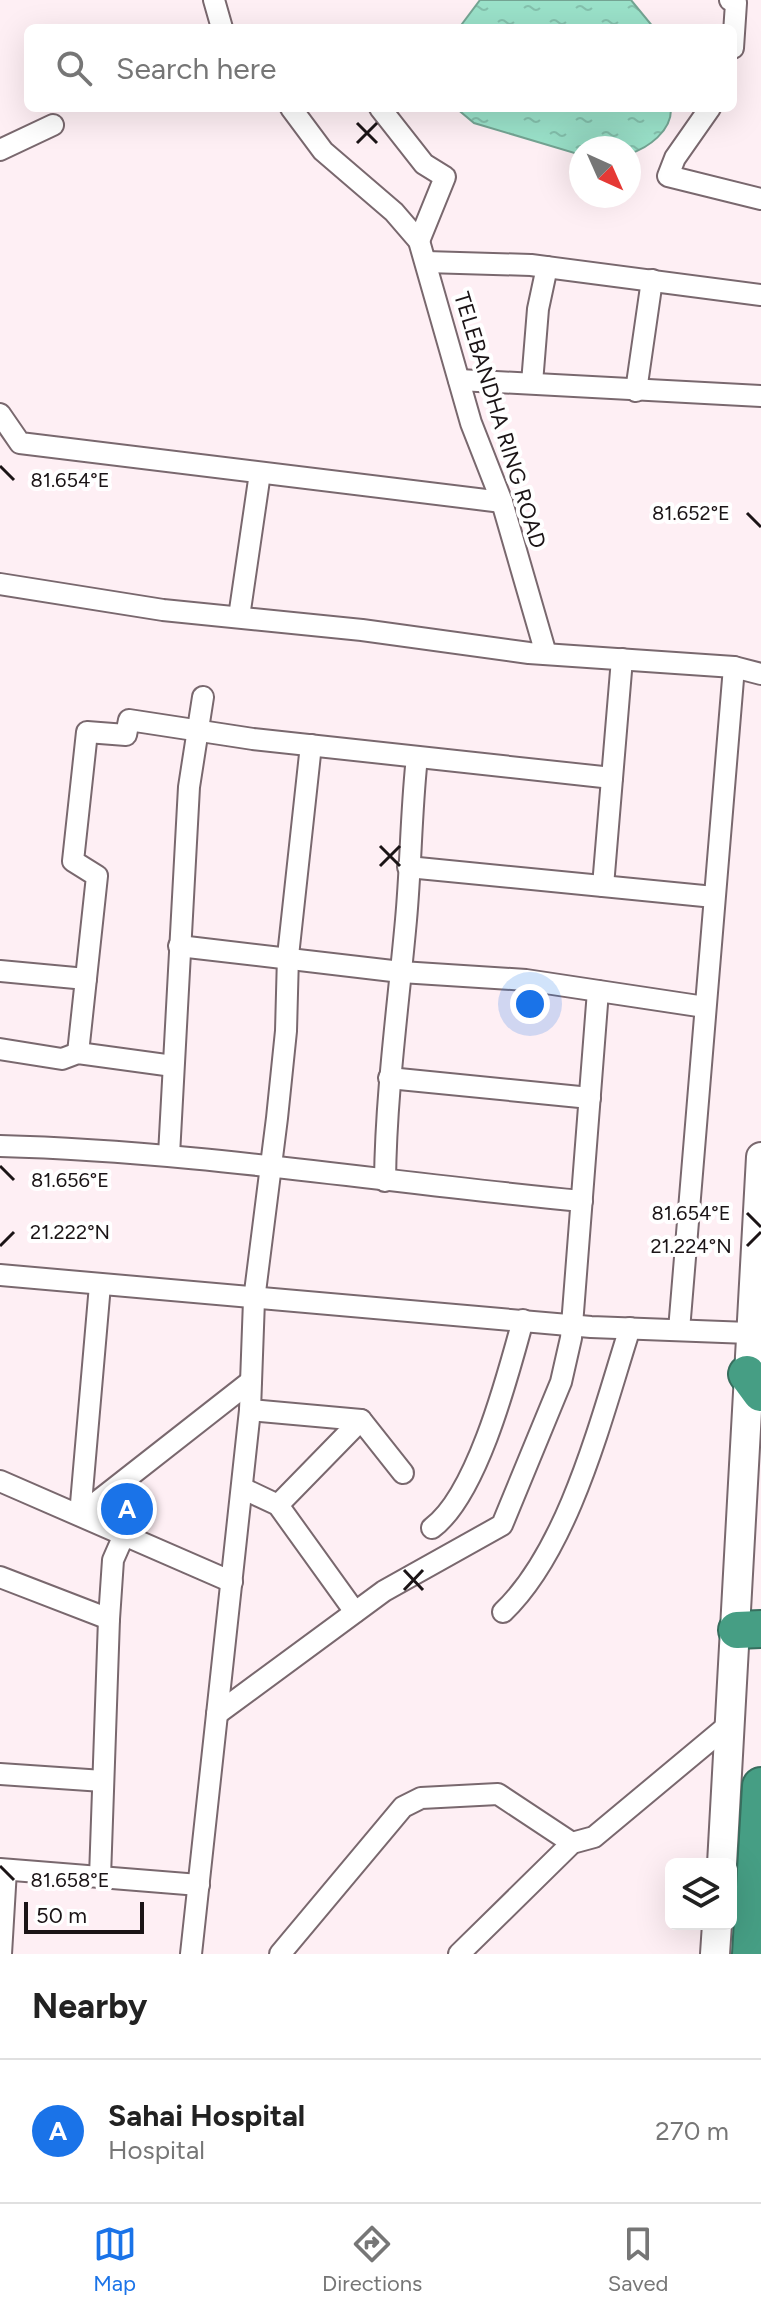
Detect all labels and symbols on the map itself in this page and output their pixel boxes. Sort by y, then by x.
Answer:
north arrow [569,136,641,208]
street label: TELEBANDHA RING ROAD [448,288,552,552]
text: 81.654°E [30,468,110,492]
text: 81.652°E [652,501,730,525]
your location [510,984,550,1024]
text: 81.656°E [31,1168,109,1192]
text: 81.654°E [651,1201,731,1225]
text: 21.222°N [30,1220,110,1244]
text: 21.224°N [650,1234,732,1258]
pin: A [101,1479,153,1539]
text: 81.658°E [30,1868,110,1892]
scale bar [24,1898,144,1934]

